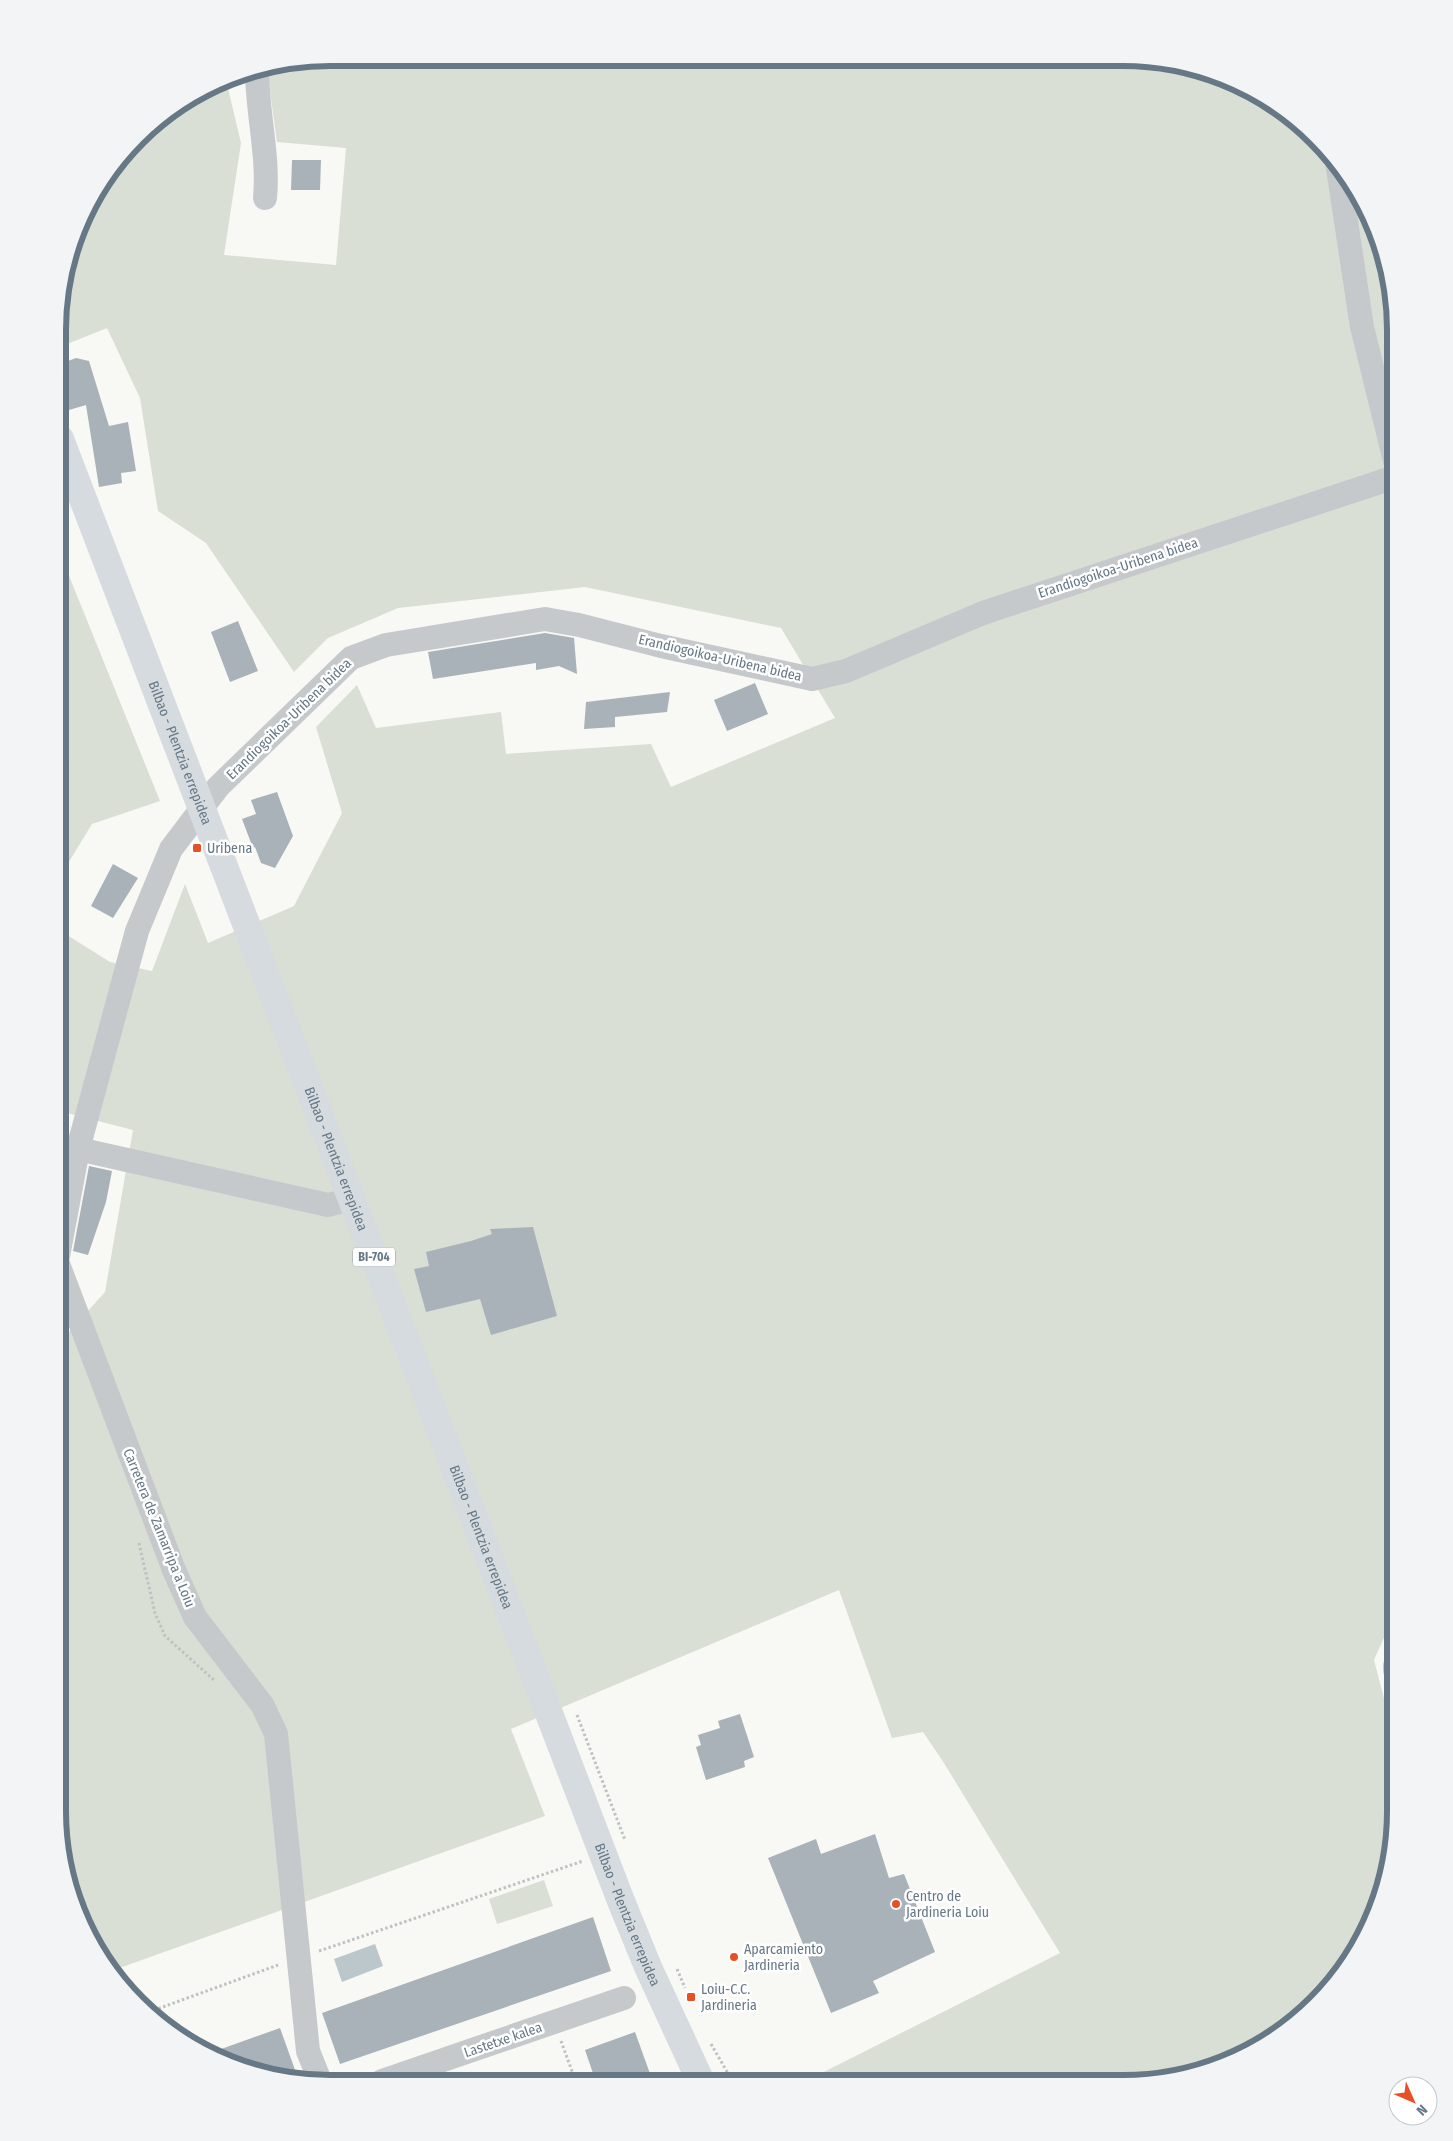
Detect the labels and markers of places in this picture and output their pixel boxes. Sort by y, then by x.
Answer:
place label: Uribena [207,840,252,857]
marker: Uribena [191,842,203,854]
place label: Centro de Jardineria Loiu [906,1888,989,1921]
marker: Centro de Jardineria Loiu [890,1898,902,1910]
place label: Aparcamiento Jardineria [744,1941,823,1974]
marker: Aparcamiento Jardineria [728,1951,740,1963]
place label: Loiu-C.C. Jardineria [701,1981,757,2014]
marker: Loiu-C.C. Jardineria [685,1991,697,2003]

